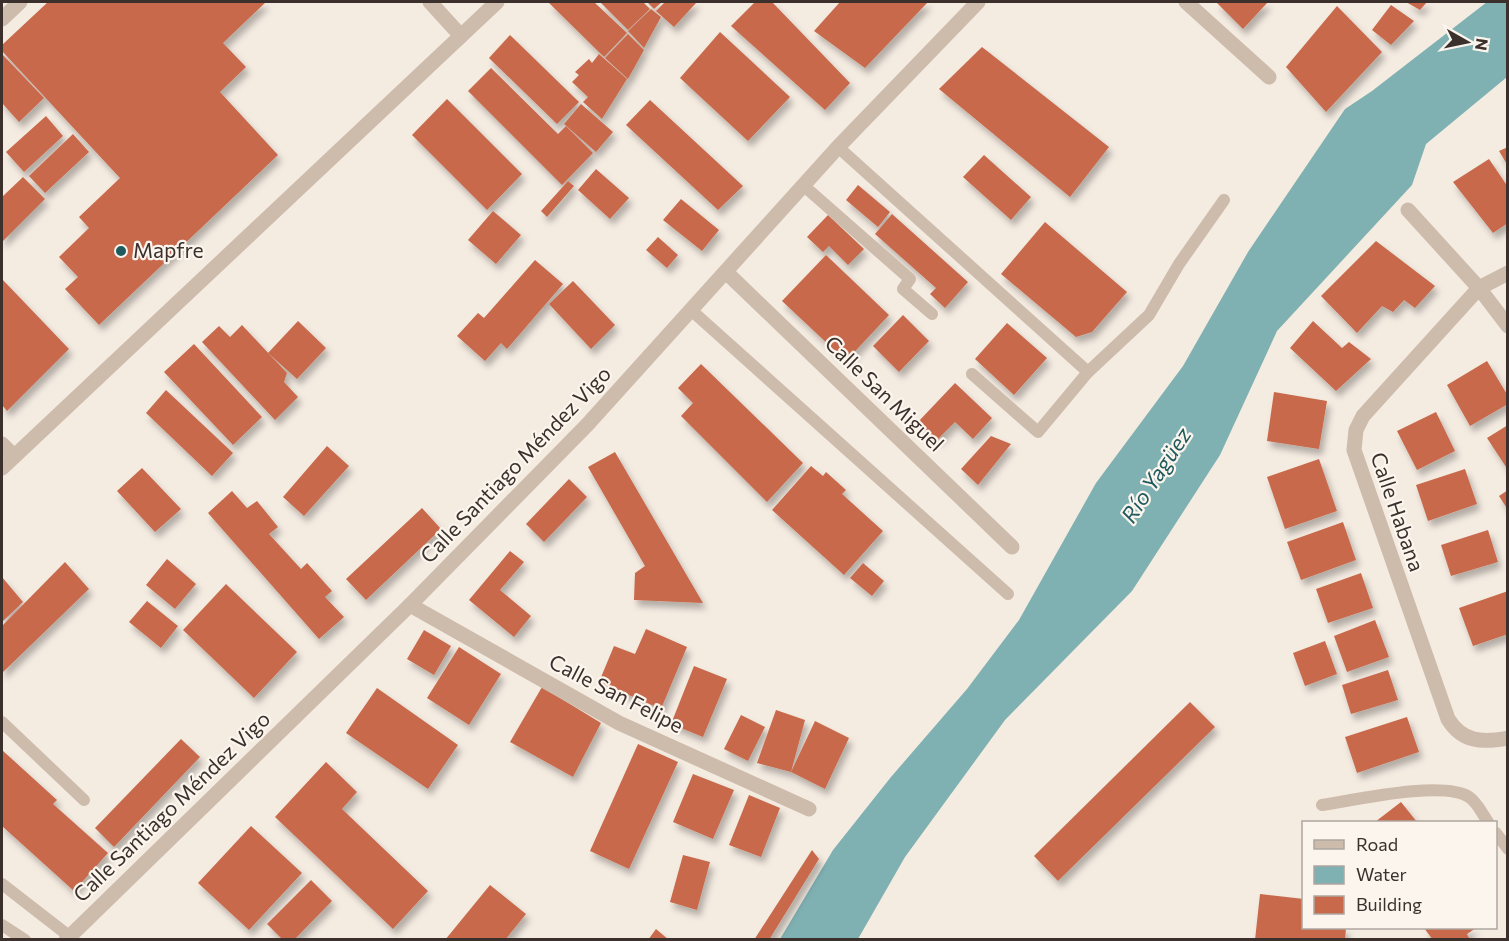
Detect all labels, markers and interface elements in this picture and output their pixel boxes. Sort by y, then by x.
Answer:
north arrow [1437,12,1497,72]
text: N [1472,37,1493,52]
place label: Mapfre [133,237,204,262]
marker: Mapfre [114,244,128,258]
street label: Calle San Miguel [820,330,950,456]
street label: Calle Santiago Méndez Vigo [414,360,615,567]
water label: Río Yagüez [1115,422,1196,527]
street label: Calle Habana [1366,449,1430,574]
street label: Calle San Felipe [545,648,688,737]
street label: Calle Santiago Méndez Vigo [67,705,274,906]
legend [1302,821,1497,929]
text: Road [1356,833,1398,855]
text: Water [1356,863,1407,885]
text: Building [1356,893,1422,915]

